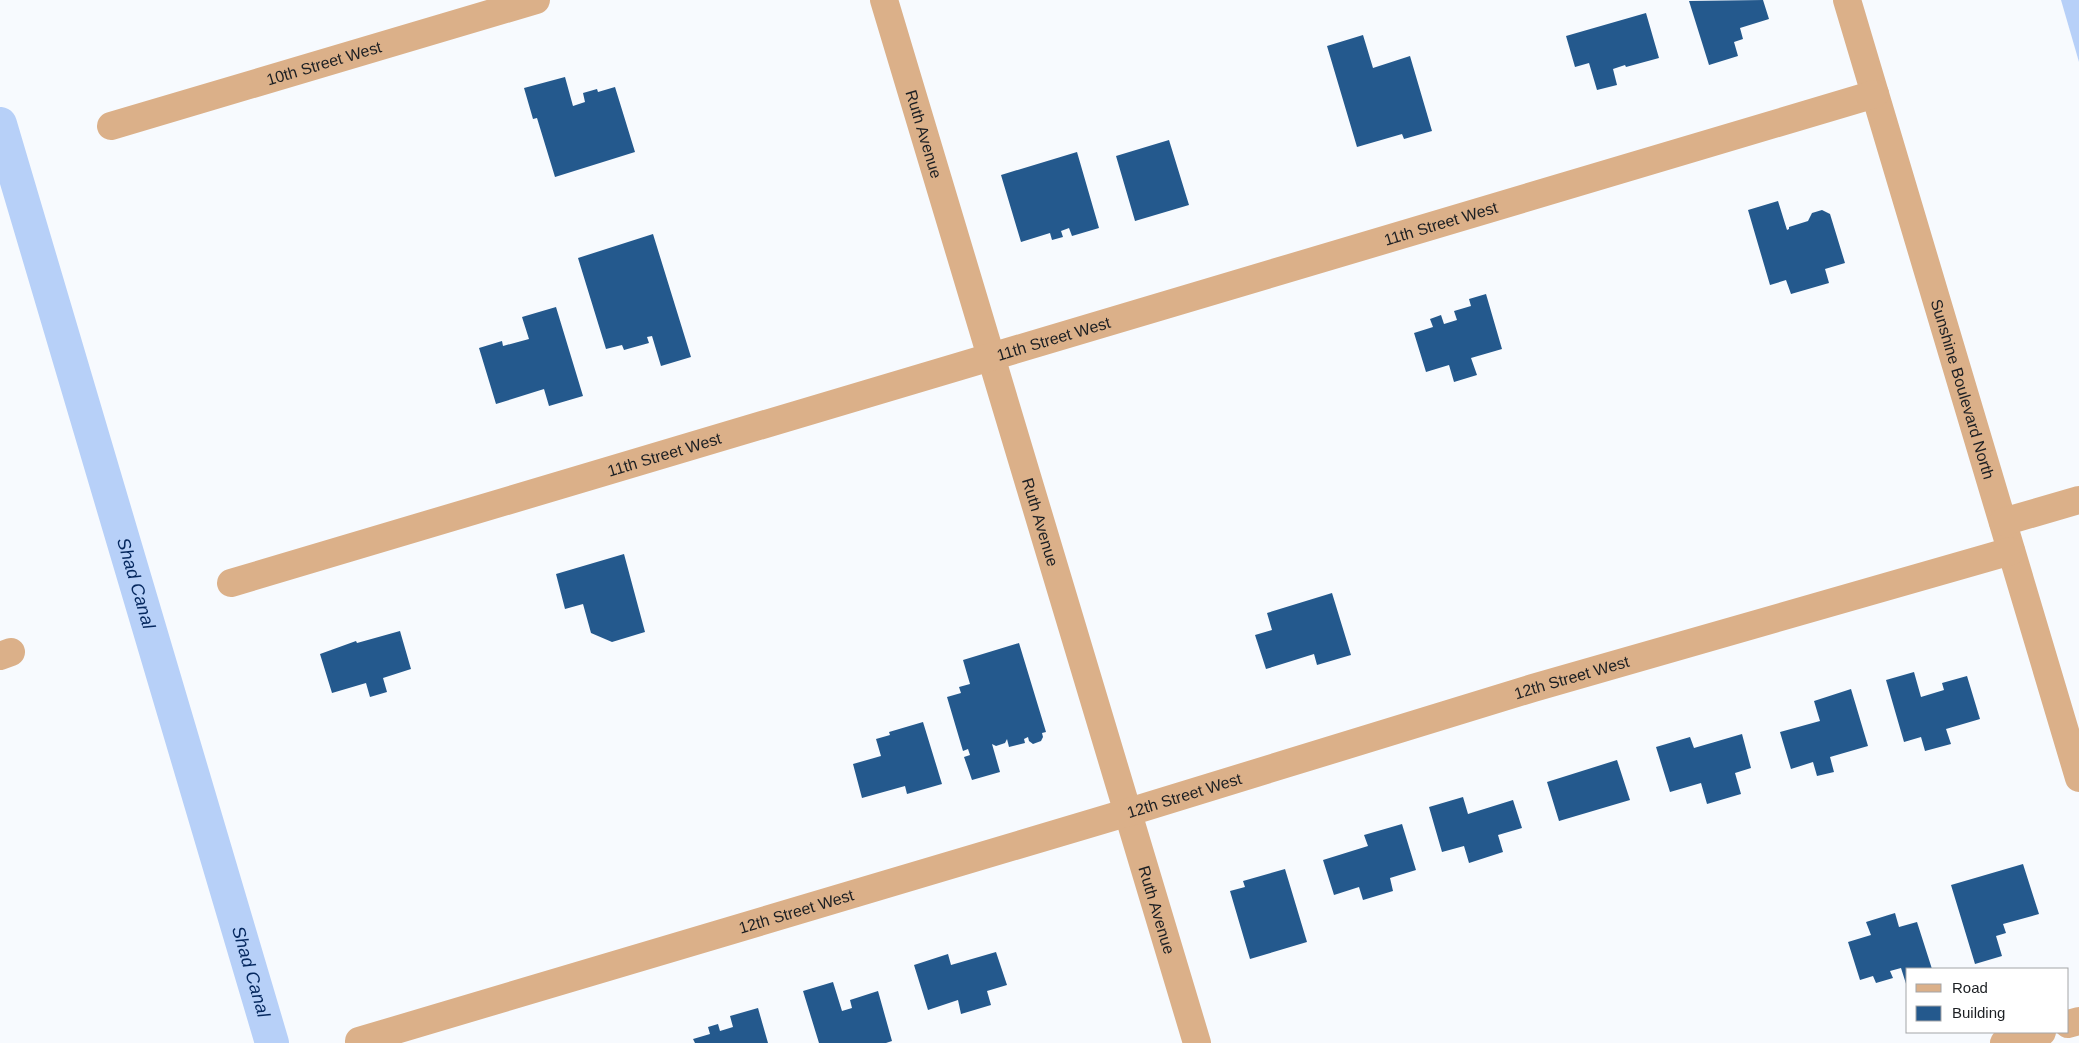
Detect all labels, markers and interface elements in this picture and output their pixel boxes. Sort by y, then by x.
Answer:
street label: 10th Street West [265,38,384,88]
street label: Ruth Avenue [902,88,945,181]
street label: 11th Street West [1382,199,1500,249]
street label: Sunshine Boulevard North [1928,297,1997,481]
street label: 11th Street West [995,314,1113,364]
street label: 11th Street West [606,430,724,480]
street label: Ruth Avenue [1019,476,1061,568]
water label: Shad Canal [113,535,159,632]
street label: 12th Street West [1512,653,1632,702]
street label: 12th Street West [1125,770,1244,821]
street label: Ruth Avenue [1135,864,1178,956]
street label: 12th Street West [737,886,856,937]
water label: Shad Canal [228,924,274,1021]
legend [1906,968,2069,1033]
text: Road [1952,979,1988,996]
text: Building [1952,1004,2005,1021]

